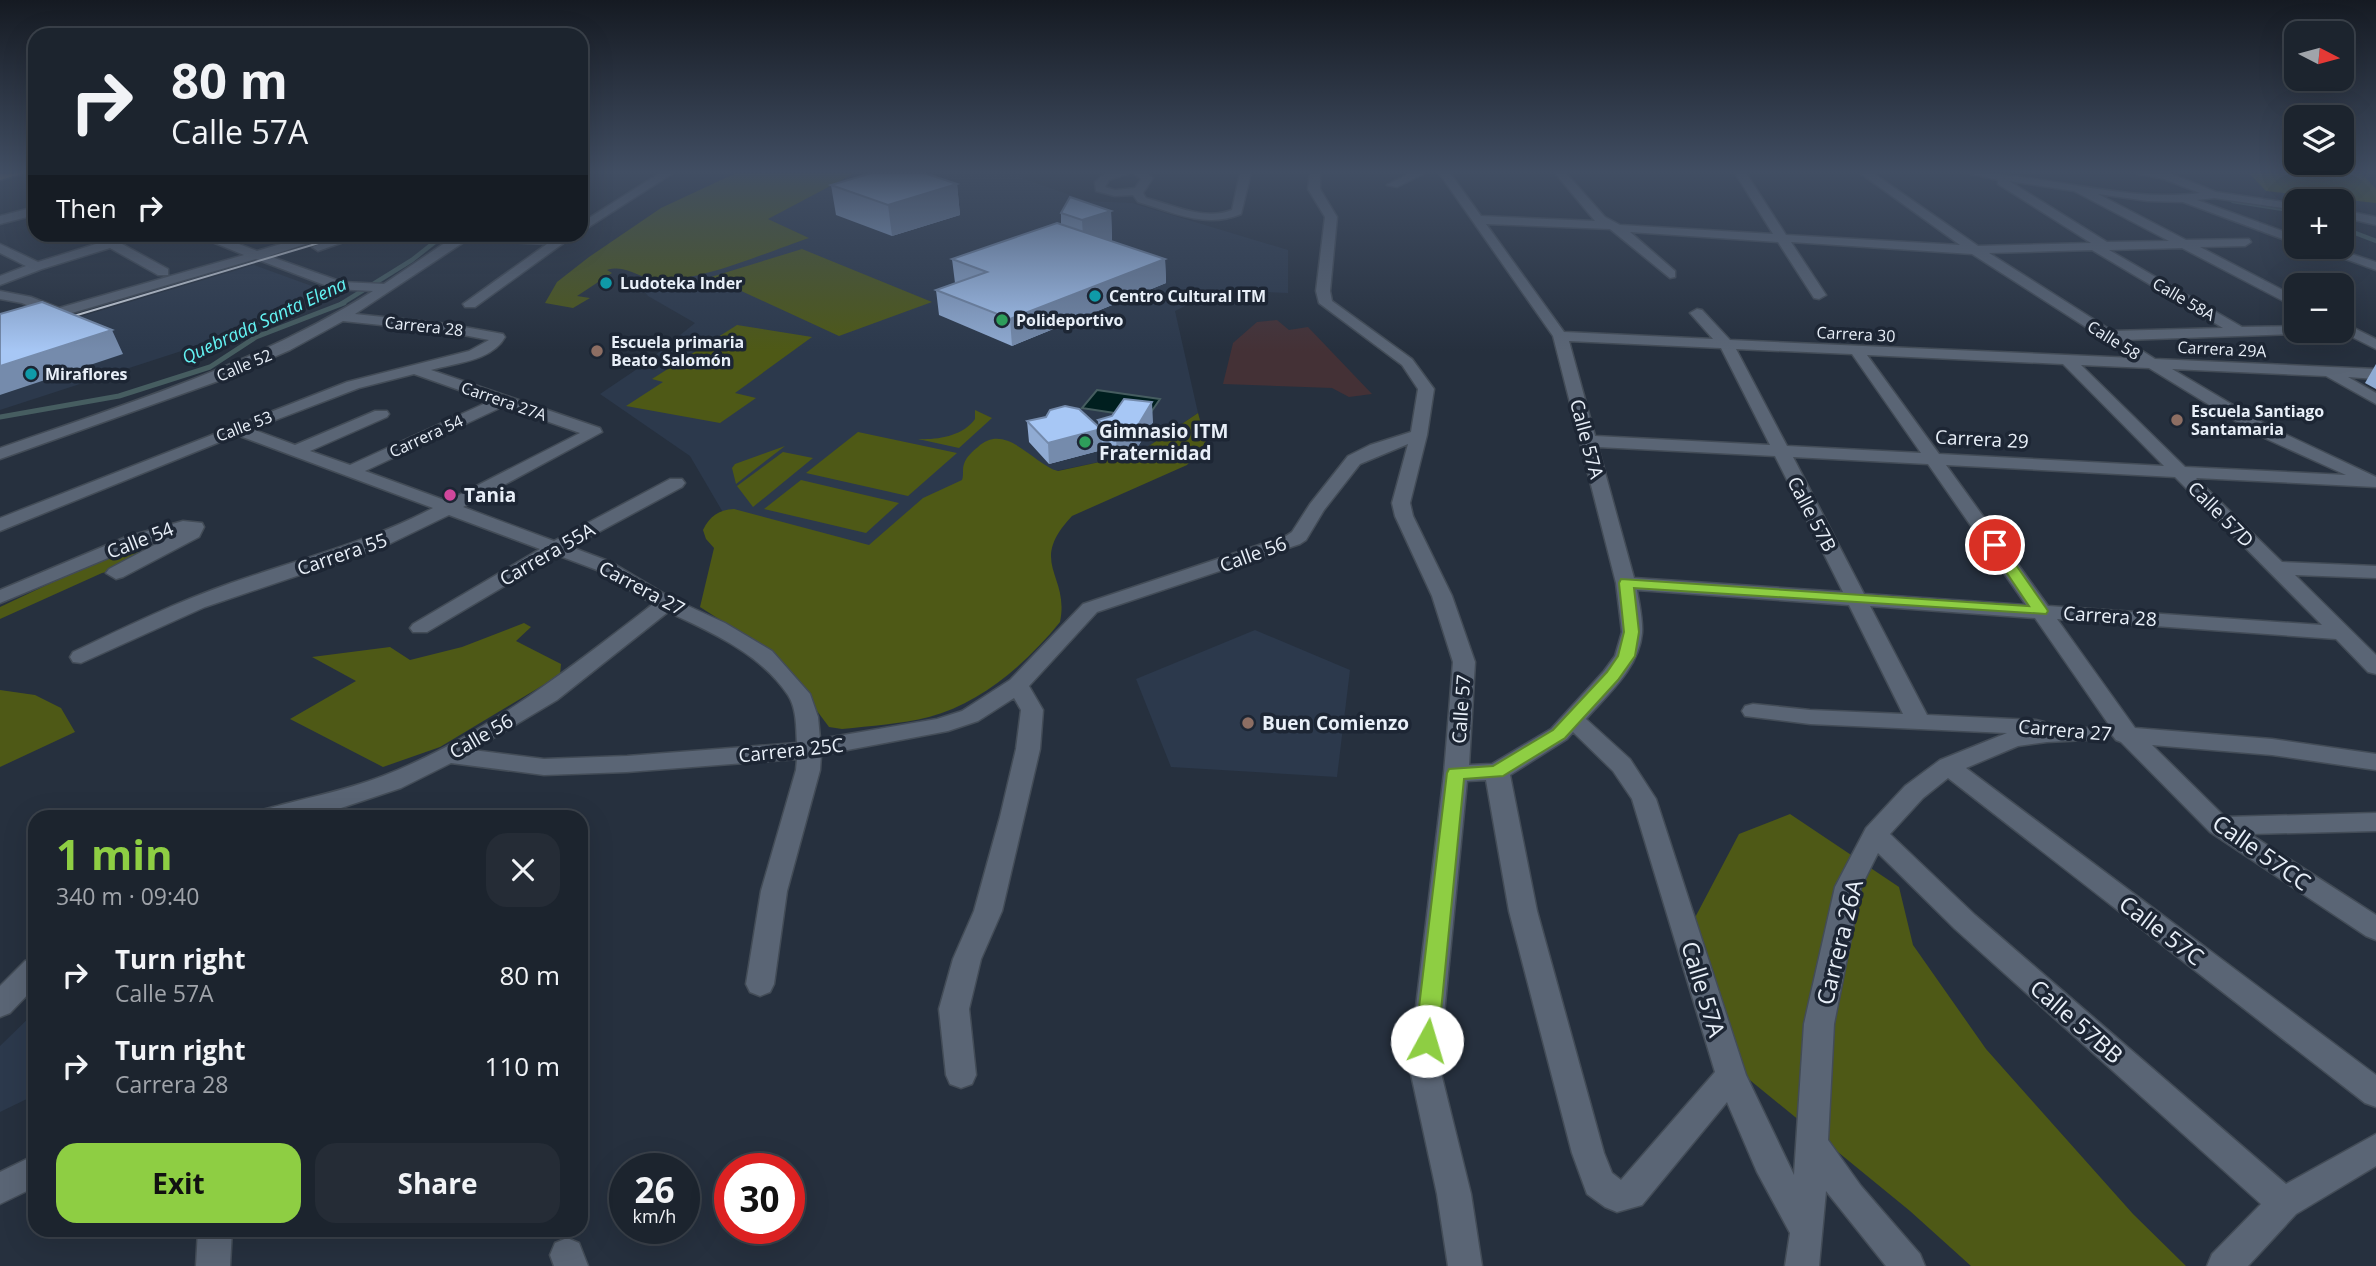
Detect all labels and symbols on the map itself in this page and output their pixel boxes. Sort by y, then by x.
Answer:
north arrow [2284,21,2354,91]
water label: Quebrada Santa Elena [178,271,350,369]
place label: Ludoteka Inder [620,272,742,294]
street label: Calle 58A [2149,272,2220,326]
marker: Ludoteka Inder [598,275,614,291]
place label: Centro Cultural ITM [1109,285,1266,307]
marker: Centro Cultural ITM [1087,288,1103,304]
place label: Polideportivo [1016,309,1124,331]
street label: Carrera 28 [384,311,464,341]
marker: Polideportivo [994,312,1010,328]
street label: Calle 58 [2083,315,2145,365]
street label: Carrera 30 [1816,321,1896,347]
place label: Escuela primaria Beato Salomón [611,331,744,371]
street label: Carrera 29A [2177,336,2268,362]
street label: Calle 52 [213,343,275,387]
marker: Escuela primaria Beato Salomón [589,343,605,359]
place label: Miraflores [45,363,128,385]
marker: Miraflores [23,366,39,382]
street label: Carrera 27A [458,376,551,426]
street label: Calle 57A [1564,396,1610,482]
place label: Escuela Santiago Santamaria [2191,400,2324,440]
street label: Calle 53 [213,405,275,447]
street label: Carrera 54 [386,409,466,463]
marker: Escuela Santiago Santamaria [2169,412,2185,428]
place label: Gimnasio ITM Fraternidad [1099,418,1228,466]
street label: Carrera 29 [1935,424,2029,454]
marker: Gimnasio ITM Fraternidad [1077,434,1093,450]
street label: Calle 57B [1781,472,1843,556]
street label: Calle 57D [2182,475,2260,553]
place label: Tania [464,482,516,508]
marker: Tania [442,487,458,503]
street label: Calle 54 [103,515,177,565]
pin [1965,515,2025,575]
street label: Carrera 55A [495,516,599,592]
street label: Carrera 55 [293,526,391,582]
street label: Calle 56 [1216,530,1290,578]
street label: Carrera 27 [595,555,689,621]
street label: Carrera 28 [2062,600,2158,632]
street label: Calle 57 [1446,673,1476,745]
street label: Calle 56 [444,707,518,765]
place label: Buen Comienzo [1262,710,1409,736]
street label: Carrera 27 [2017,713,2113,747]
marker: Buen Comienzo [1240,715,1256,731]
street label: Carrera 25C [737,732,845,768]
street label: Calle 57CC [2207,806,2317,898]
street label: Carrera 26A [1808,876,1870,1008]
street label: Calle 57C [2113,888,2211,972]
street label: Calle 57A [1674,937,1734,1041]
street label: Calle 57BB [2024,972,2130,1070]
position arrow [1390,1004,1464,1078]
speed limit sign: 30 [714,1153,805,1244]

